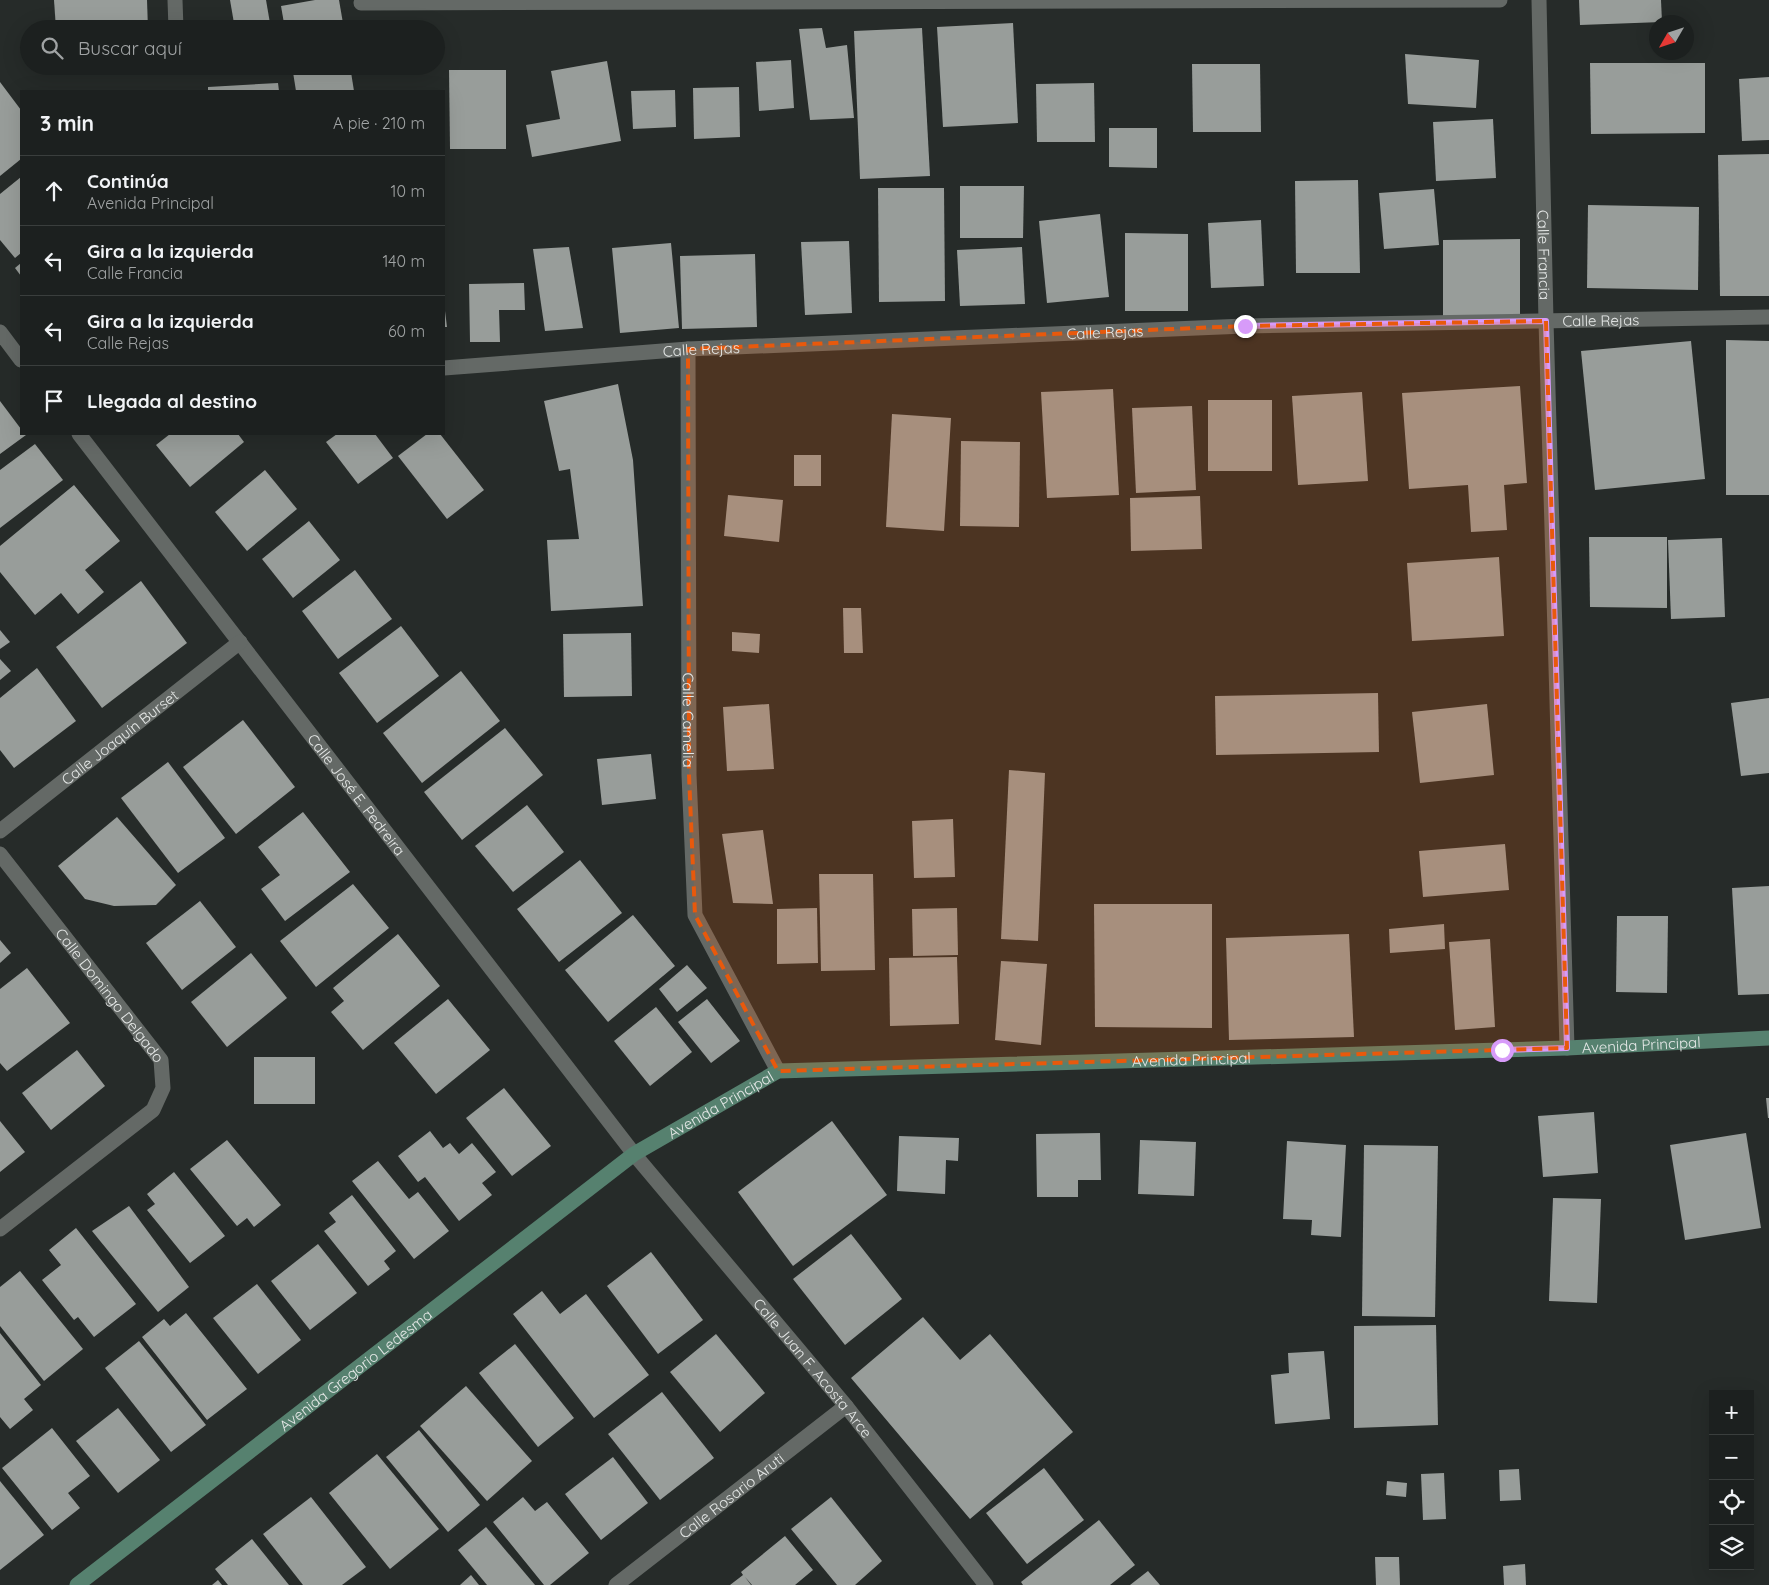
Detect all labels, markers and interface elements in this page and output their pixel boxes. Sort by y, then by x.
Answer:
north arrow [1649,15,1694,60]
search box [20,20,445,75]
icon: search [38,34,66,62]
text: Buscar aquí [78,36,182,60]
text: 3 min [40,110,94,136]
text: A pie · 210 m [333,113,425,133]
text: Continúa [87,169,169,193]
icon: ahead [40,177,68,205]
text: 10 m [391,181,425,201]
text: Avenida Principal [87,193,214,213]
street label: Calle Francia [1534,210,1555,300]
text: Gira a la izquierda [87,239,254,263]
icon: left [40,247,68,275]
text: 140 m [382,251,425,271]
text: Calle Francia [87,263,183,283]
text: Gira a la izquierda [87,309,254,333]
street label: Calle Rejas [1562,310,1639,330]
route end [1234,315,1257,338]
icon: left [40,317,68,345]
text: 60 m [388,321,425,341]
street label: Calle Rejas [1066,321,1144,343]
text: Calle Rejas [87,333,169,353]
street label: Calle Rejas [662,337,740,360]
icon: arrive [40,387,68,415]
text: Llegada al destino [87,389,257,413]
street label: Calle Camelia [679,672,698,768]
street label: Calle Joaquín Burset [57,685,182,789]
street label: Calle José E. Pedreira [304,730,410,859]
street label: Calle Domingo Delgado [52,924,169,1066]
street label: Avenida Principal [1581,1032,1701,1057]
route start [1491,1039,1514,1062]
street label: Avenida Principal [1132,1048,1251,1070]
street label: Avenida Principal [664,1066,777,1142]
street label: Calle Juan F. Acosta Arce [750,1294,877,1441]
street label: Avenida Gregorio Ledesma [275,1304,436,1435]
map controls [1709,1390,1754,1570]
button: + [1709,1390,1754,1435]
button: − [1709,1435,1754,1480]
street label: Calle Rosario Aruti [675,1449,788,1542]
button: locate [1709,1480,1754,1525]
button: layers [1709,1525,1754,1570]

